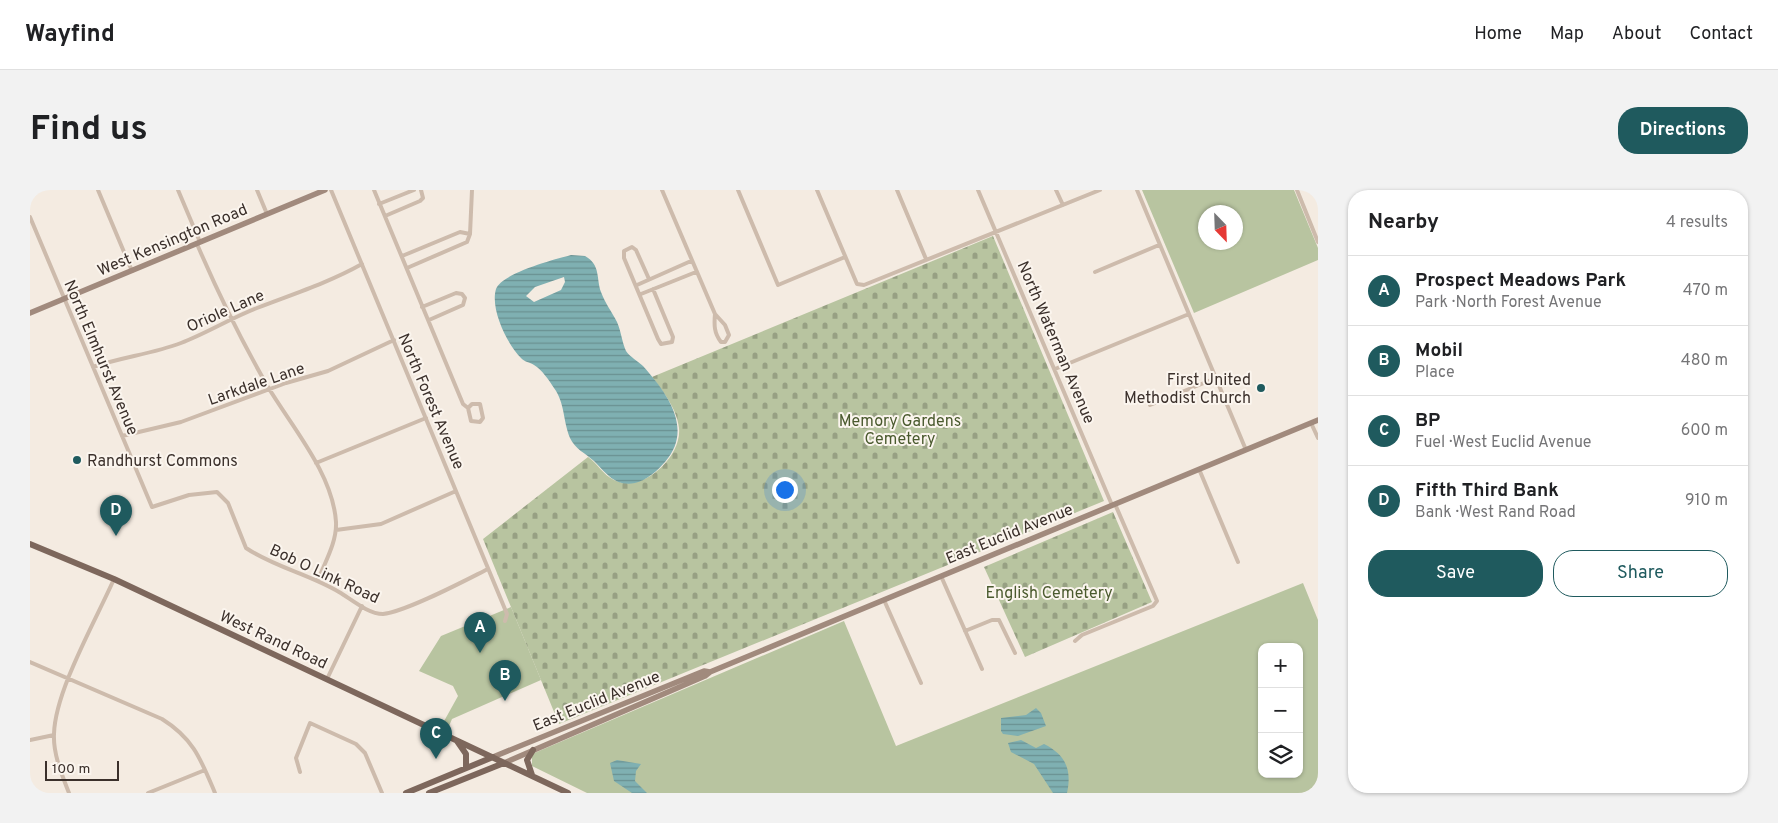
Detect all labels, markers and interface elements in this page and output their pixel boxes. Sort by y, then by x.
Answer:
text: Wayfind [25,20,115,50]
text: Home [1474,23,1522,46]
text: Map [1550,23,1584,46]
text: About [1612,23,1661,46]
text: Contact [1689,23,1753,46]
button: Directions [1618,107,1748,154]
text: Find us [30,108,148,152]
street label: West Kensington Road [95,200,251,282]
north arrow [1198,205,1243,250]
text: Nearby [1368,209,1439,236]
text: 4 results [1666,213,1728,233]
street label: North Waterman Avenue [1012,258,1099,427]
text: Prospect Meadows Park [1415,269,1626,293]
street label: North Elmhurst Avenue [58,277,142,438]
text: A [1378,281,1390,301]
text: 470 m [1683,281,1728,301]
street label: Oriole Lane [184,286,268,338]
text: Park · North Forest Avenue [1415,293,1602,313]
street label: North Forest Avenue [392,331,468,473]
text: Mobil [1415,339,1463,363]
text: B [1378,351,1390,371]
text: 480 m [1681,351,1728,371]
street label: Larkdale Lane [206,359,308,411]
text: Place [1415,363,1455,383]
place label: First United Methodist Church [1124,371,1251,409]
marker: First United Methodist Church [1255,382,1267,394]
text: BP [1415,409,1440,433]
park label: Memory Gardens Cemetery [839,412,961,450]
text: C [1379,421,1389,441]
text: 600 m [1681,421,1728,441]
text: Fuel · West Euclid Avenue [1415,433,1591,453]
place label: Randhurst Commons [87,452,238,472]
marker: Randhurst Commons [71,454,83,466]
your location [772,477,798,503]
text: Fifth Third Bank [1415,479,1559,503]
text: D [1378,491,1390,511]
text: 910 m [1685,491,1728,511]
pin: D [100,495,132,536]
street label: East Euclid Avenue [943,500,1076,569]
text: Bank · West Rand Road [1415,503,1576,523]
street label: Bob O Link Road [266,541,382,609]
button: Save [1368,550,1543,597]
button: Share [1553,550,1728,597]
park label: English Cemetery [985,584,1113,604]
street label: West Rand Road [216,607,330,675]
pin: A [464,612,496,653]
map controls [1258,643,1303,778]
button: + [1258,643,1303,688]
pin: B [489,660,521,701]
street label: East Euclid Avenue [530,667,663,736]
button: − [1258,688,1303,733]
pin: C [420,718,452,759]
button: layers [1258,733,1303,778]
scale bar [45,758,119,781]
text: 100 m [52,761,90,778]

